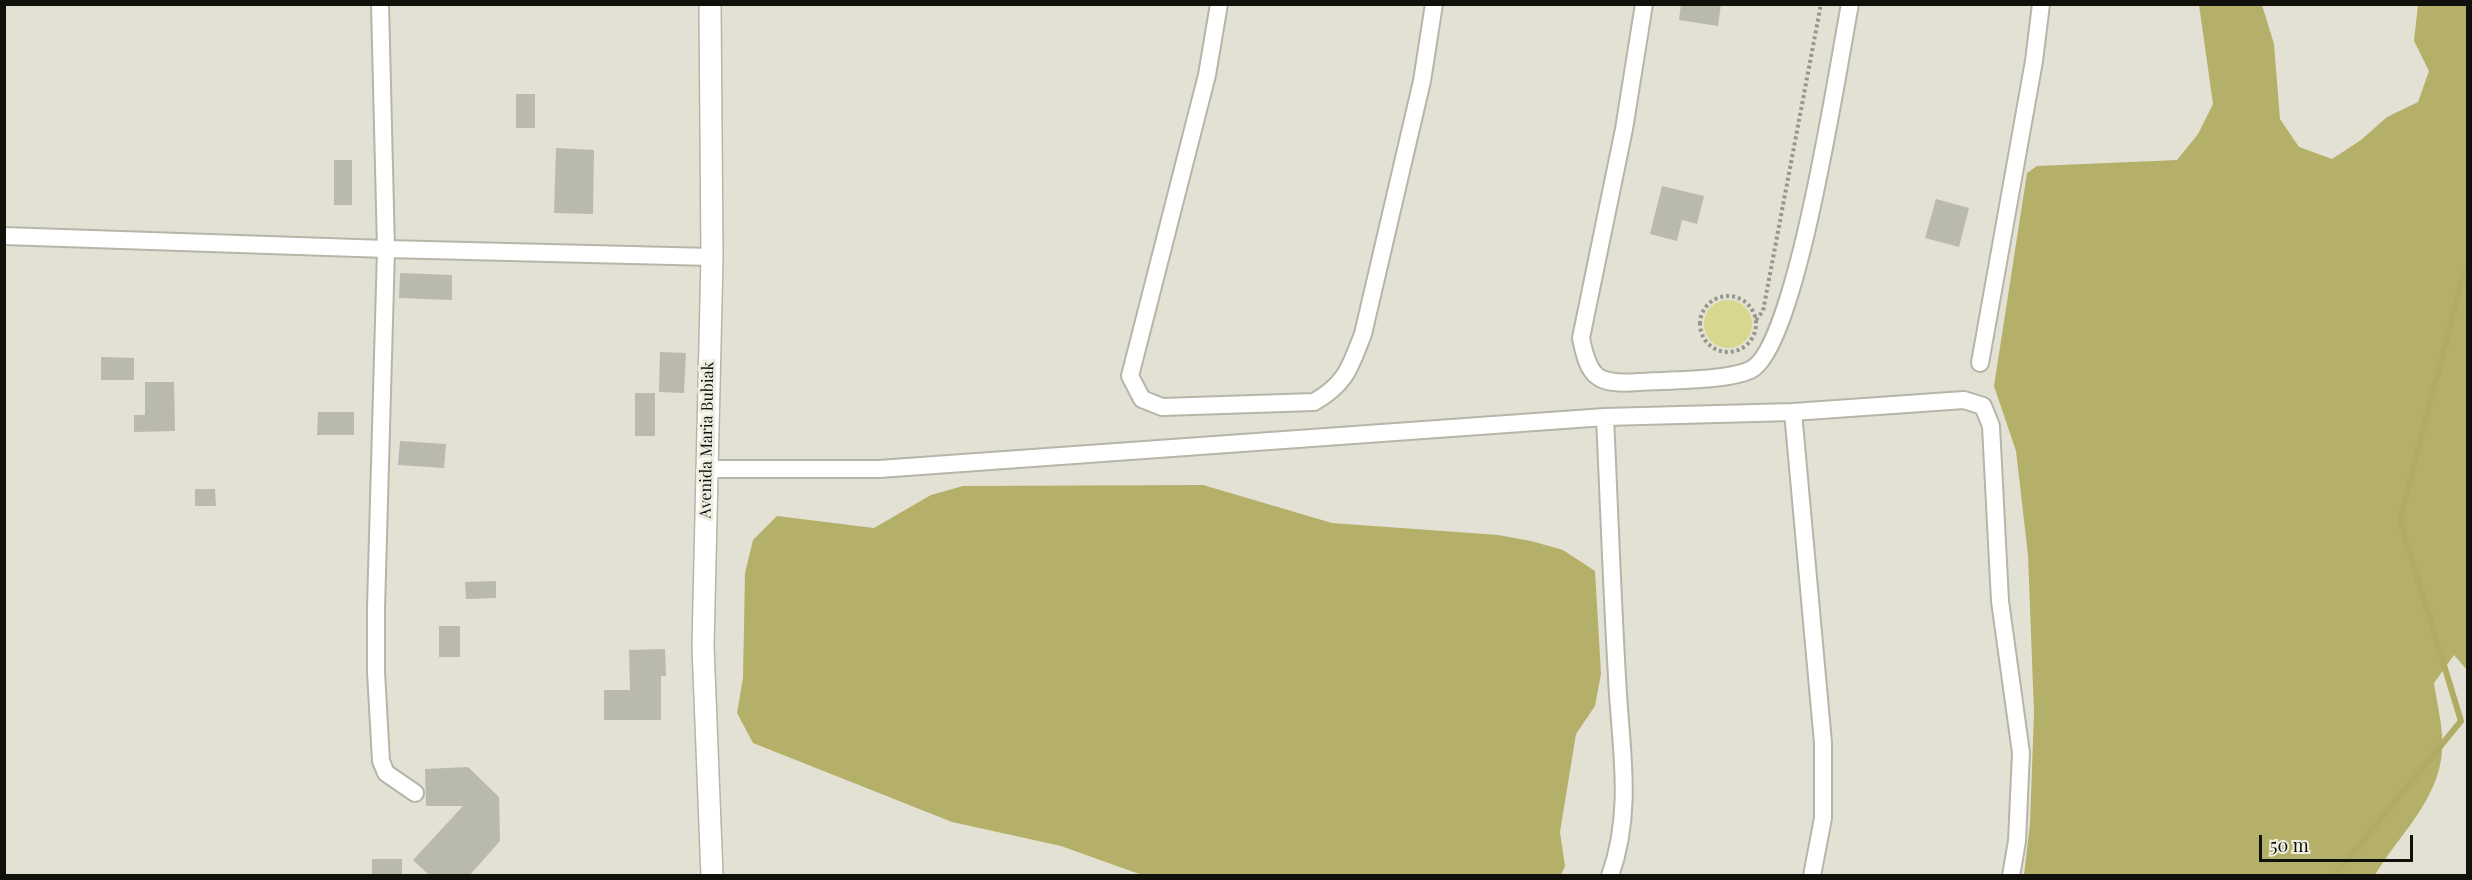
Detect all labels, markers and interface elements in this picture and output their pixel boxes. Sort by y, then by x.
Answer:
street label: Avenida Maria Bubiak [696,362,718,518]
scale bar [2262,823,2416,861]
text: 50 m [2270,833,2309,857]

